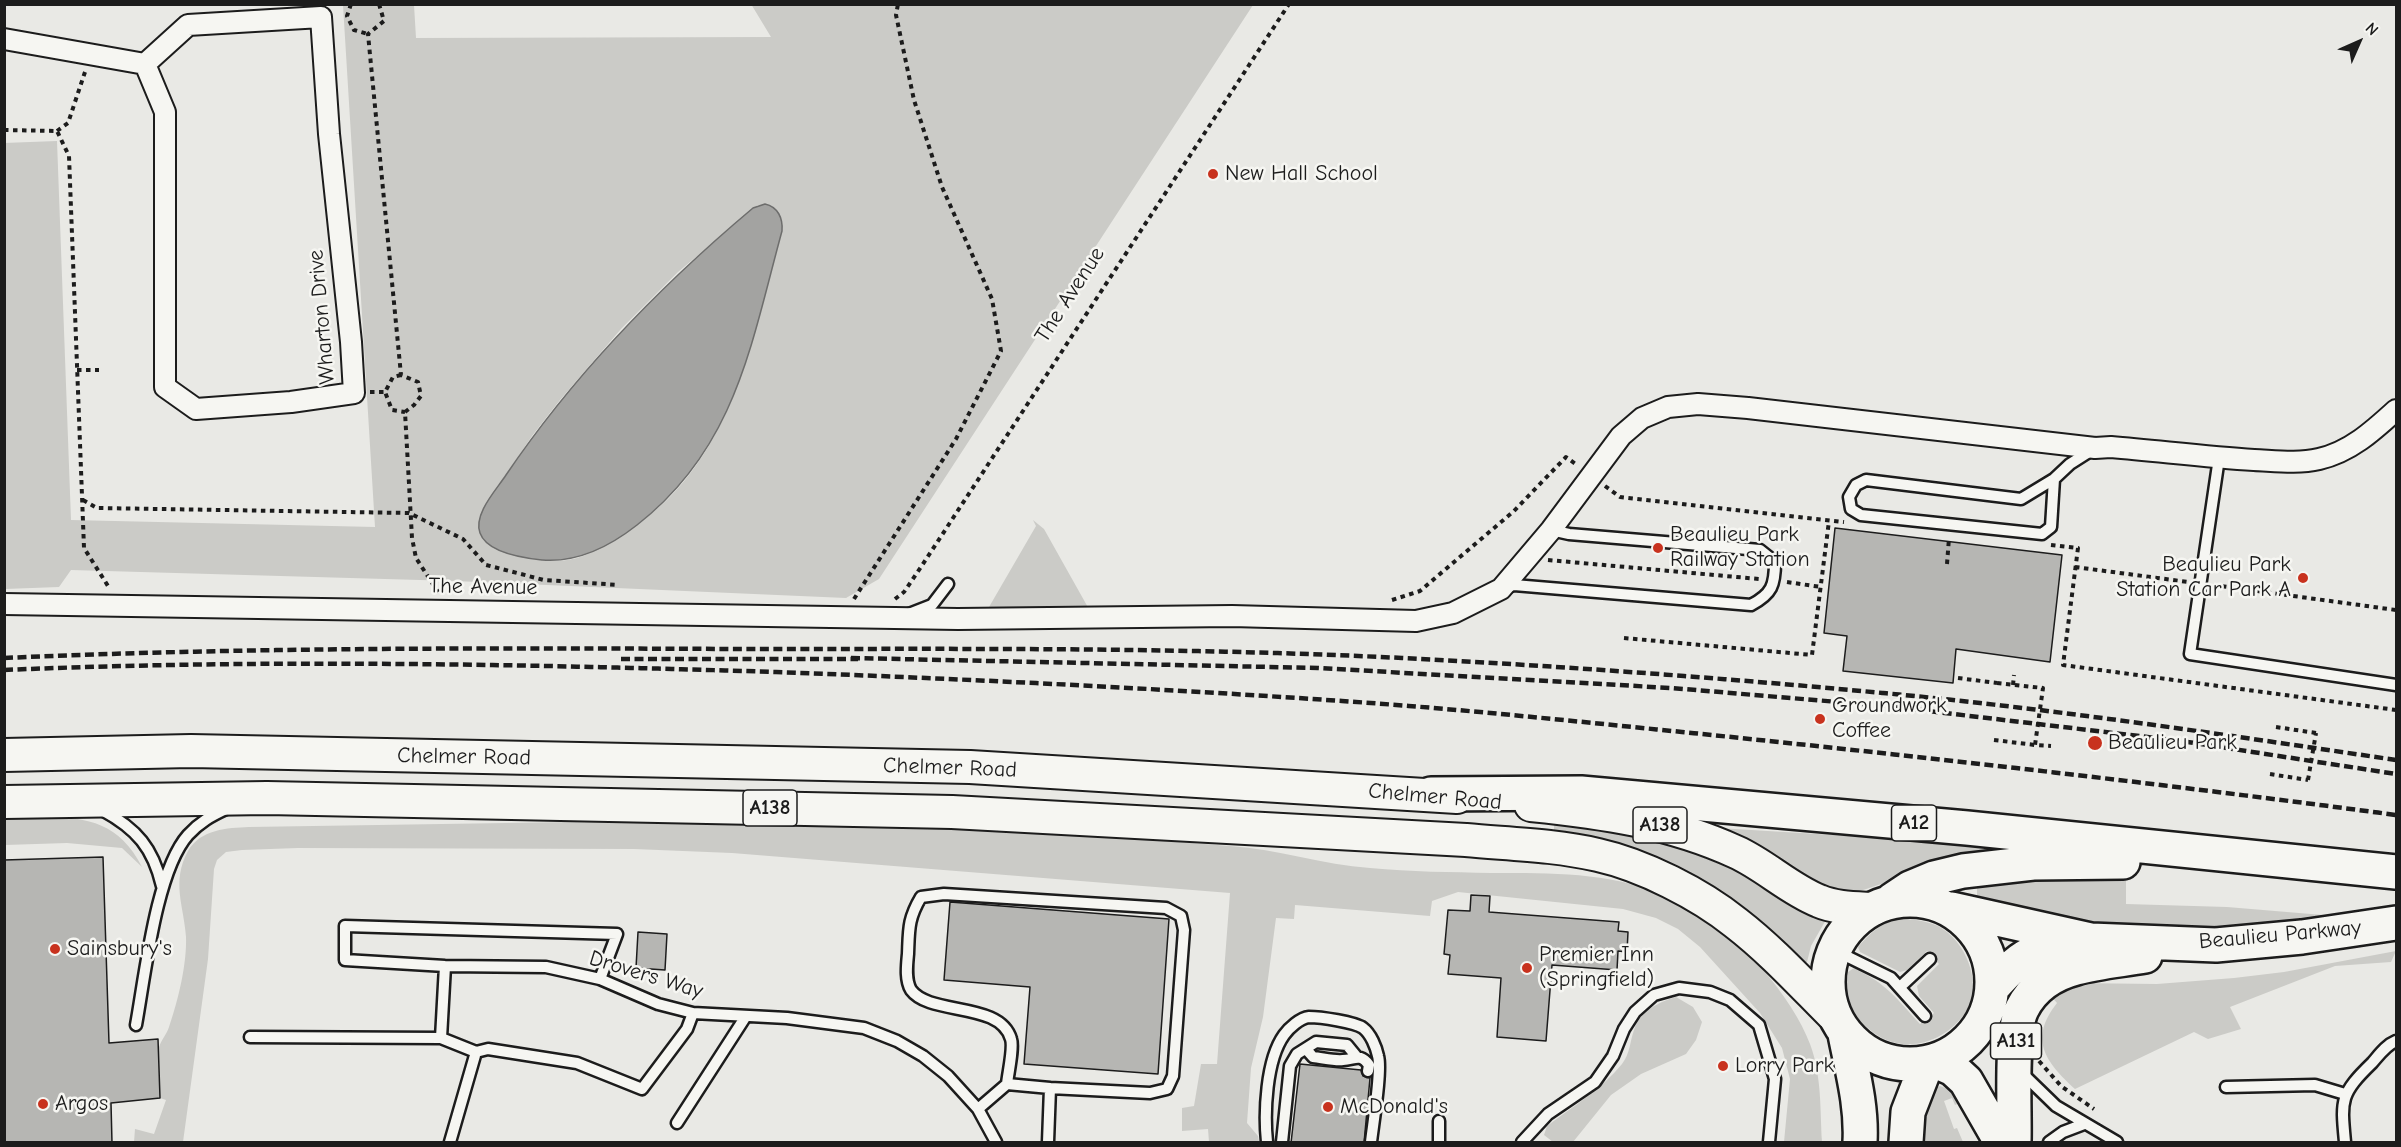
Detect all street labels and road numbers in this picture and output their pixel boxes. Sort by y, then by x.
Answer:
street label: The Avenue [1029,242,1111,348]
street label: Wharton Drive [303,249,341,385]
street label: The Avenue [428,573,538,601]
street label: Chelmer Road [397,743,531,771]
street label: Chelmer Road [883,752,1017,784]
street label: Chelmer Road [1367,778,1503,816]
road number: A138 [743,790,797,826]
road number: A12 [1892,805,1936,841]
road number: A138 [1633,807,1687,843]
street label: Beaulieu Parkway [2198,915,2362,955]
street label: Drovers Way [586,945,706,1005]
road number: A131 [1990,1023,2042,1059]

